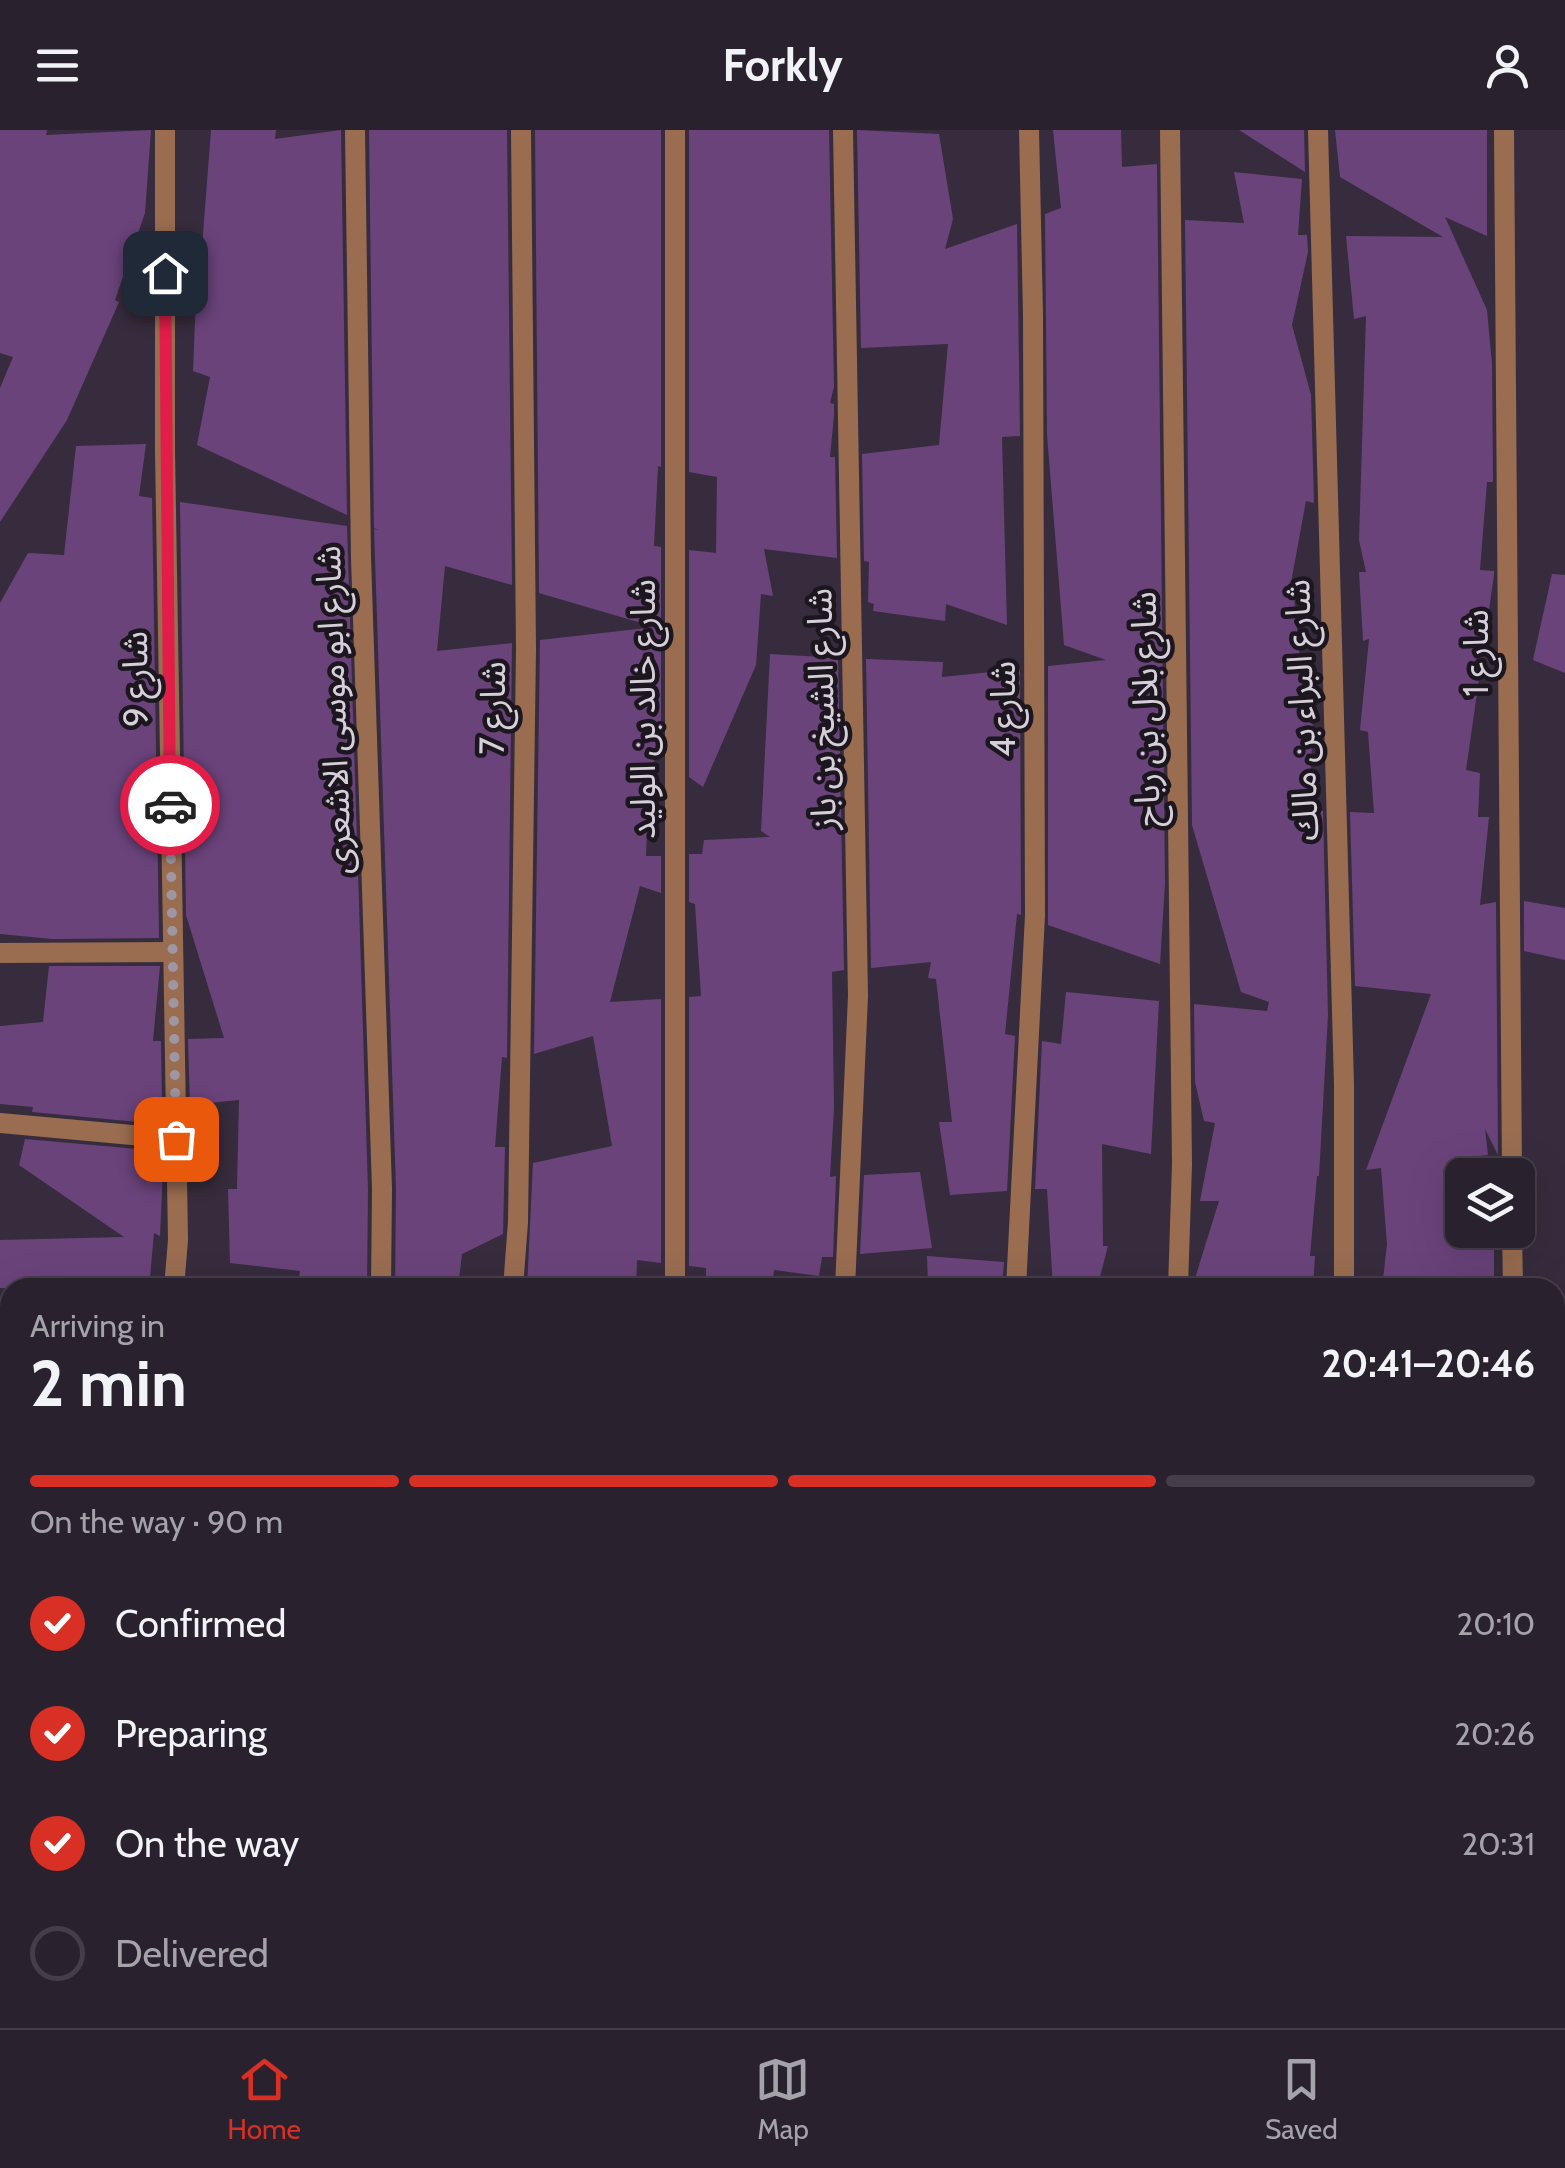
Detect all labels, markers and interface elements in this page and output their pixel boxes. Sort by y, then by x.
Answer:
icon: menu [30,38,85,93]
text: Forkly [722,38,843,92]
icon: person [1480,38,1535,93]
pin [123,231,208,316]
icon: home [138,246,193,301]
street label: شارع ابو موسى الاشعرى [306,545,365,875]
street label: شارع البراء بن مالك [1275,578,1332,842]
street label: شارع خالد بن الوليد [621,579,669,839]
street label: شارع الشيخ بن باز [797,587,850,831]
street label: شارع بلال بن رباح [1121,591,1174,827]
street label: شارع 1 [1454,609,1502,697]
street label: شارع 9 [113,631,162,727]
street label: شارع 7 [470,661,519,755]
street label: شارع 4 [981,661,1029,757]
courier [120,755,220,855]
icon: car [143,778,198,833]
pin [134,1097,219,1182]
icon: bag [149,1112,204,1167]
map controls [1445,1158,1535,1248]
button: layers [1445,1158,1535,1248]
text: Arriving in [30,1306,165,1345]
text: 20:41–20:46 [1321,1340,1535,1387]
text: 2 min [30,1343,187,1422]
text: On the way · 90 m [30,1502,283,1541]
icon: check [30,1596,85,1651]
text: Confirmed [115,1600,286,1647]
text: 20:10 [1456,1604,1535,1643]
icon: check [30,1706,85,1761]
text: Preparing [115,1710,267,1757]
text: 20:26 [1454,1714,1535,1753]
icon: check [30,1816,85,1871]
text: On the way [115,1820,299,1867]
text: 20:31 [1461,1824,1535,1863]
text: Delivered [115,1930,269,1977]
tab: Home [227,2052,301,2146]
tab: Map [755,2052,810,2146]
tab: Saved [1265,2052,1338,2146]

